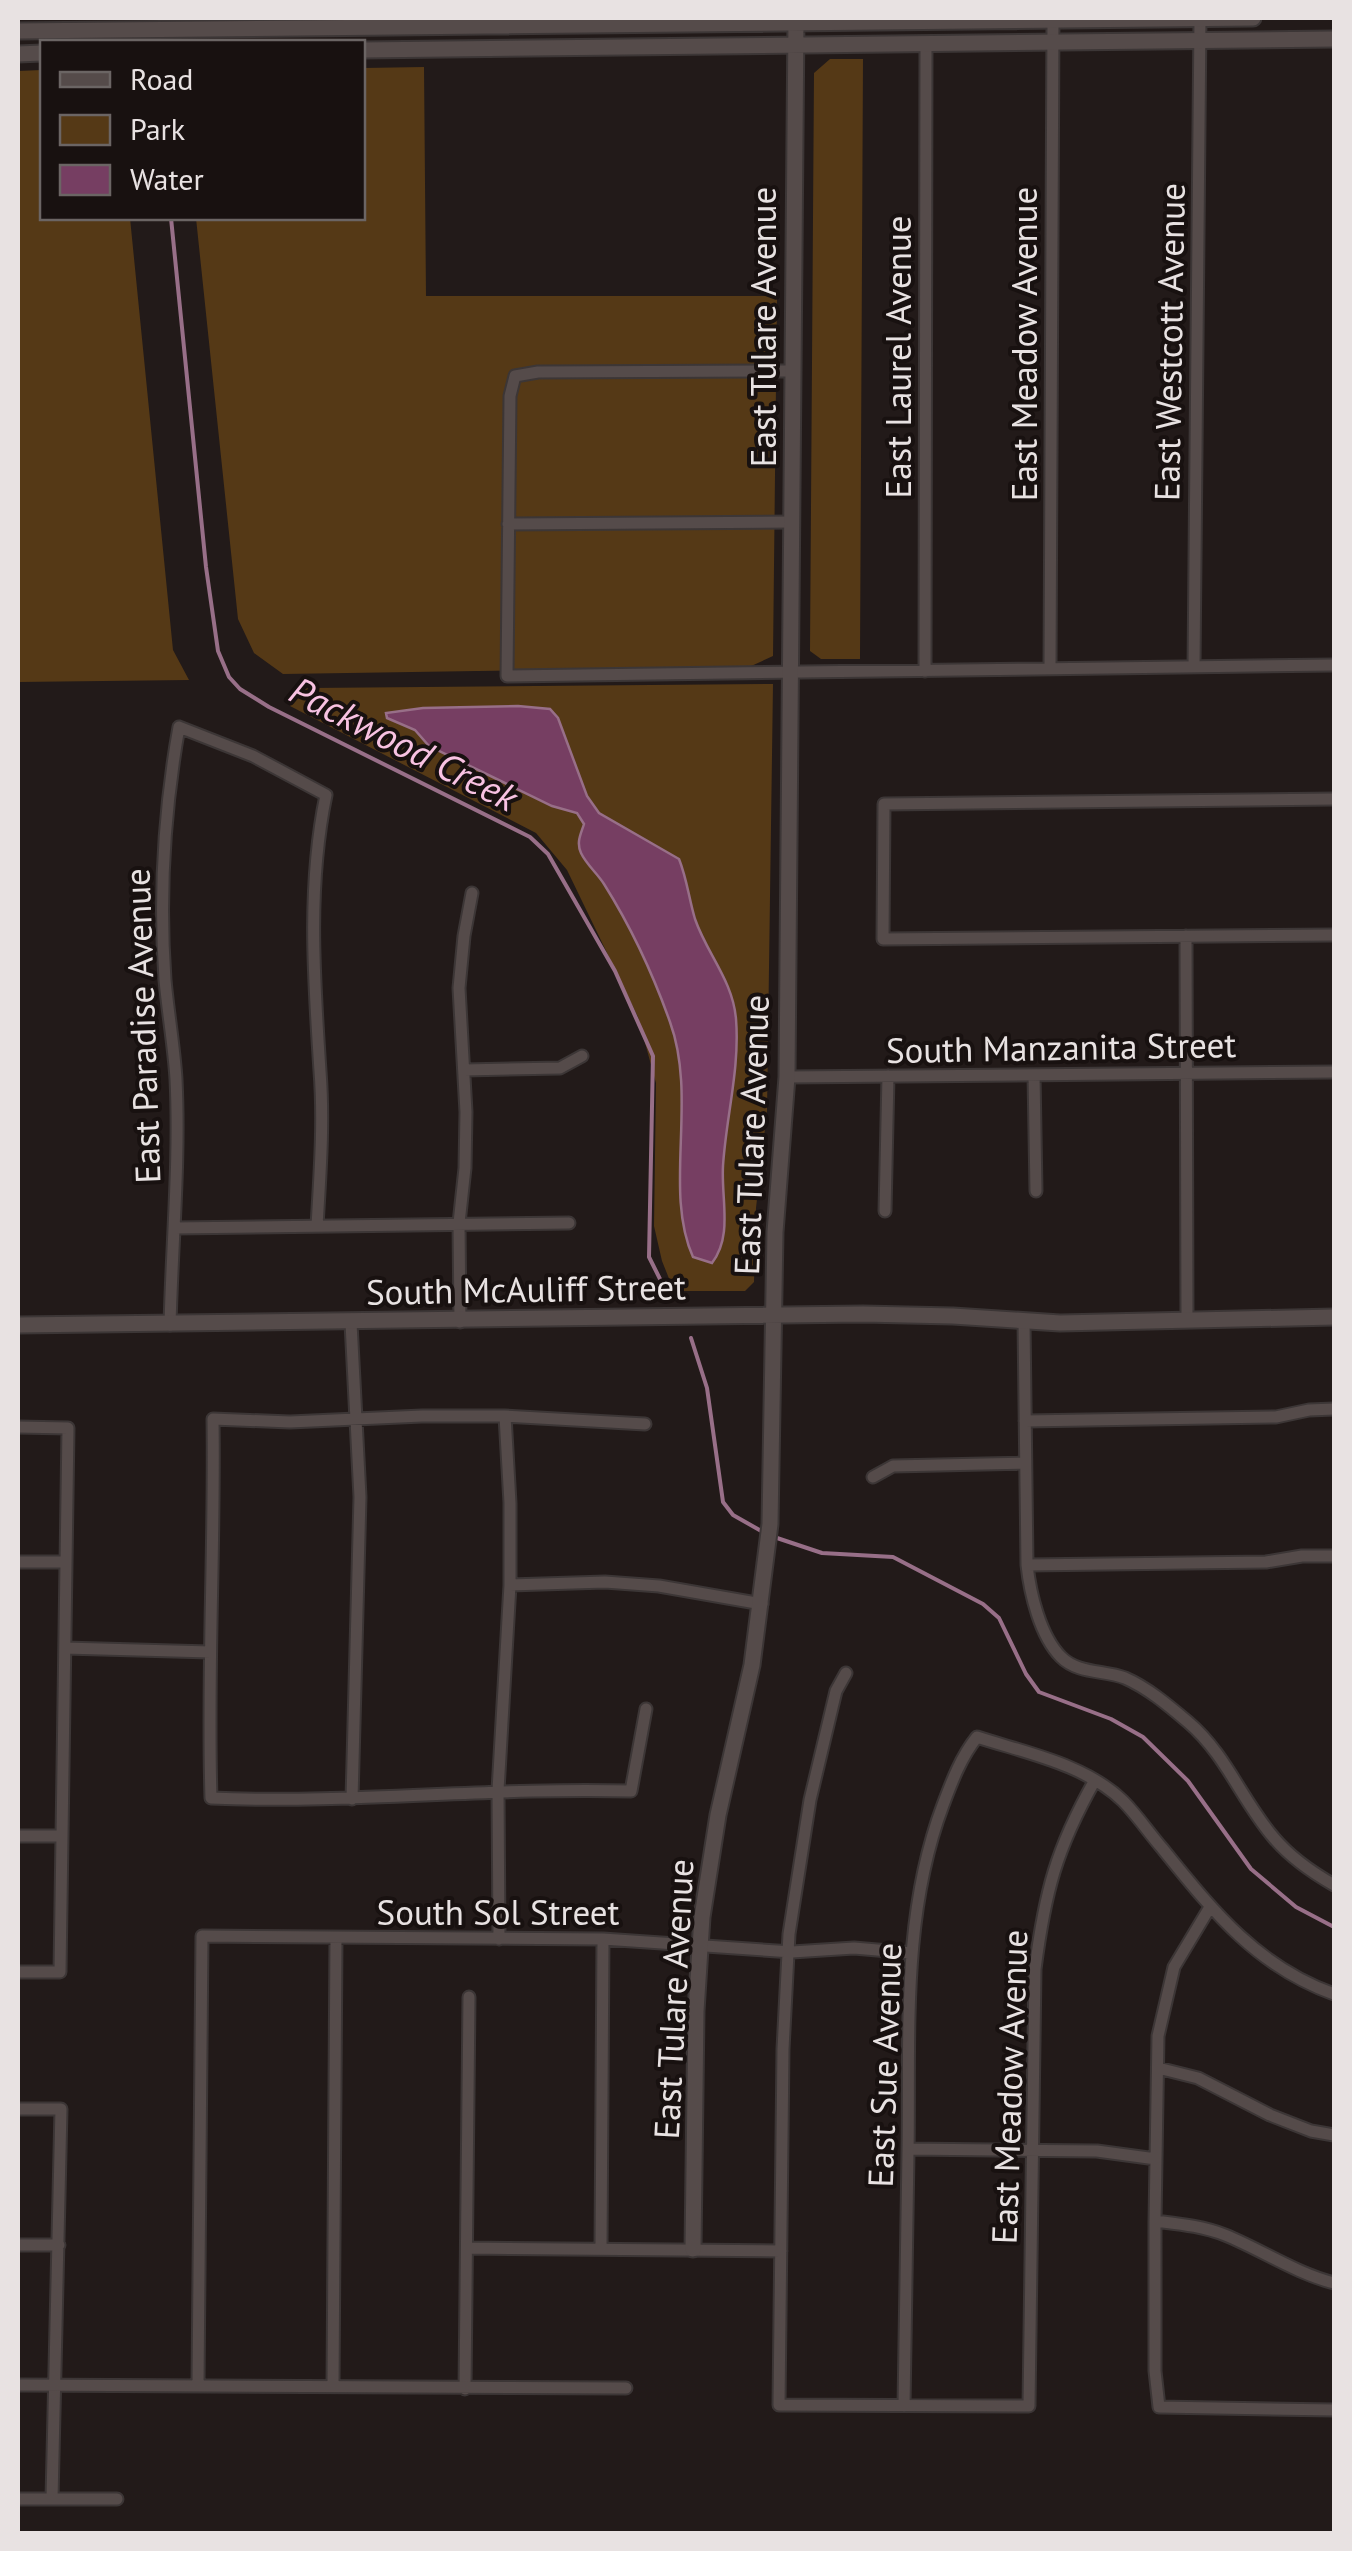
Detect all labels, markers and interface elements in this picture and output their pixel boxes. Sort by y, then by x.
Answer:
legend [40,40,365,220]
text: Road [130,59,194,98]
text: Park [130,109,186,148]
text: Water [130,159,204,198]
street label: East Westcott Avenue [1143,183,1195,501]
street label: East Tulare Avenue [740,187,786,467]
street label: East Meadow Avenue [1001,187,1047,501]
street label: East Laurel Avenue [875,215,921,499]
water label: Packwood Creek [282,665,528,822]
street label: East Paradise Avenue [114,868,170,1184]
street label: East Tulare Avenue [723,994,779,1276]
street label: South Manzanita Street [886,1021,1237,1073]
street label: South McAuliff Street [366,1263,687,1315]
street label: East Tulare Avenue [643,1858,703,2140]
street label: South Sol Street [377,1889,620,1935]
street label: East Meadow Avenue [981,1929,1037,2245]
street label: East Sue Avenue [857,1942,911,2188]

